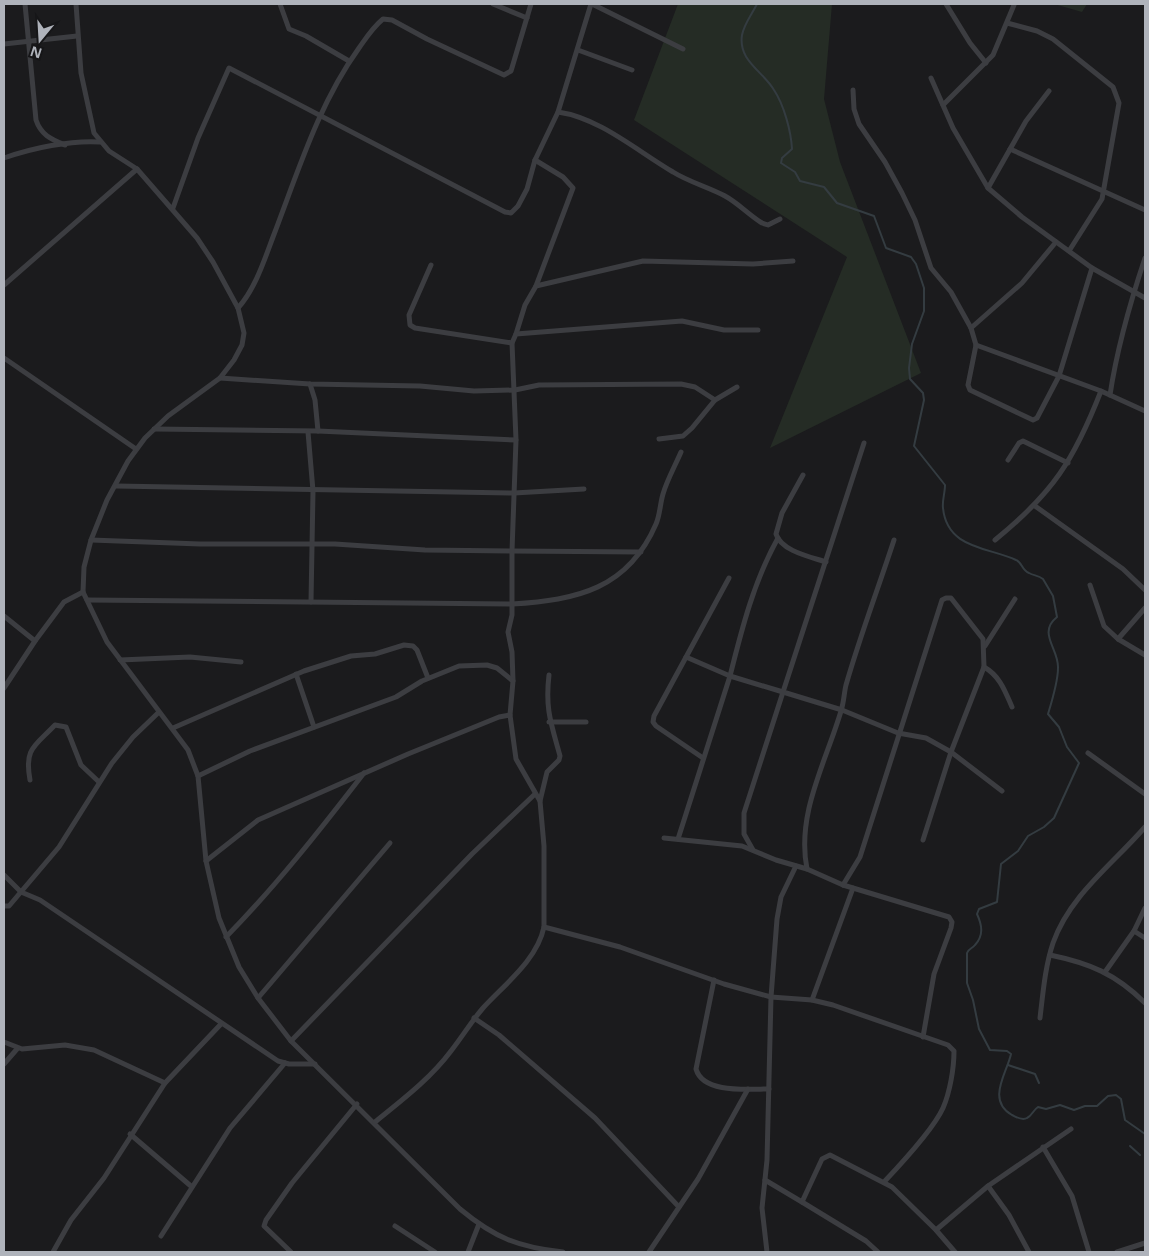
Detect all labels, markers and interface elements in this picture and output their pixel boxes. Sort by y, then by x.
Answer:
north arrow [15,15,65,65]
text: N [27,42,44,64]

